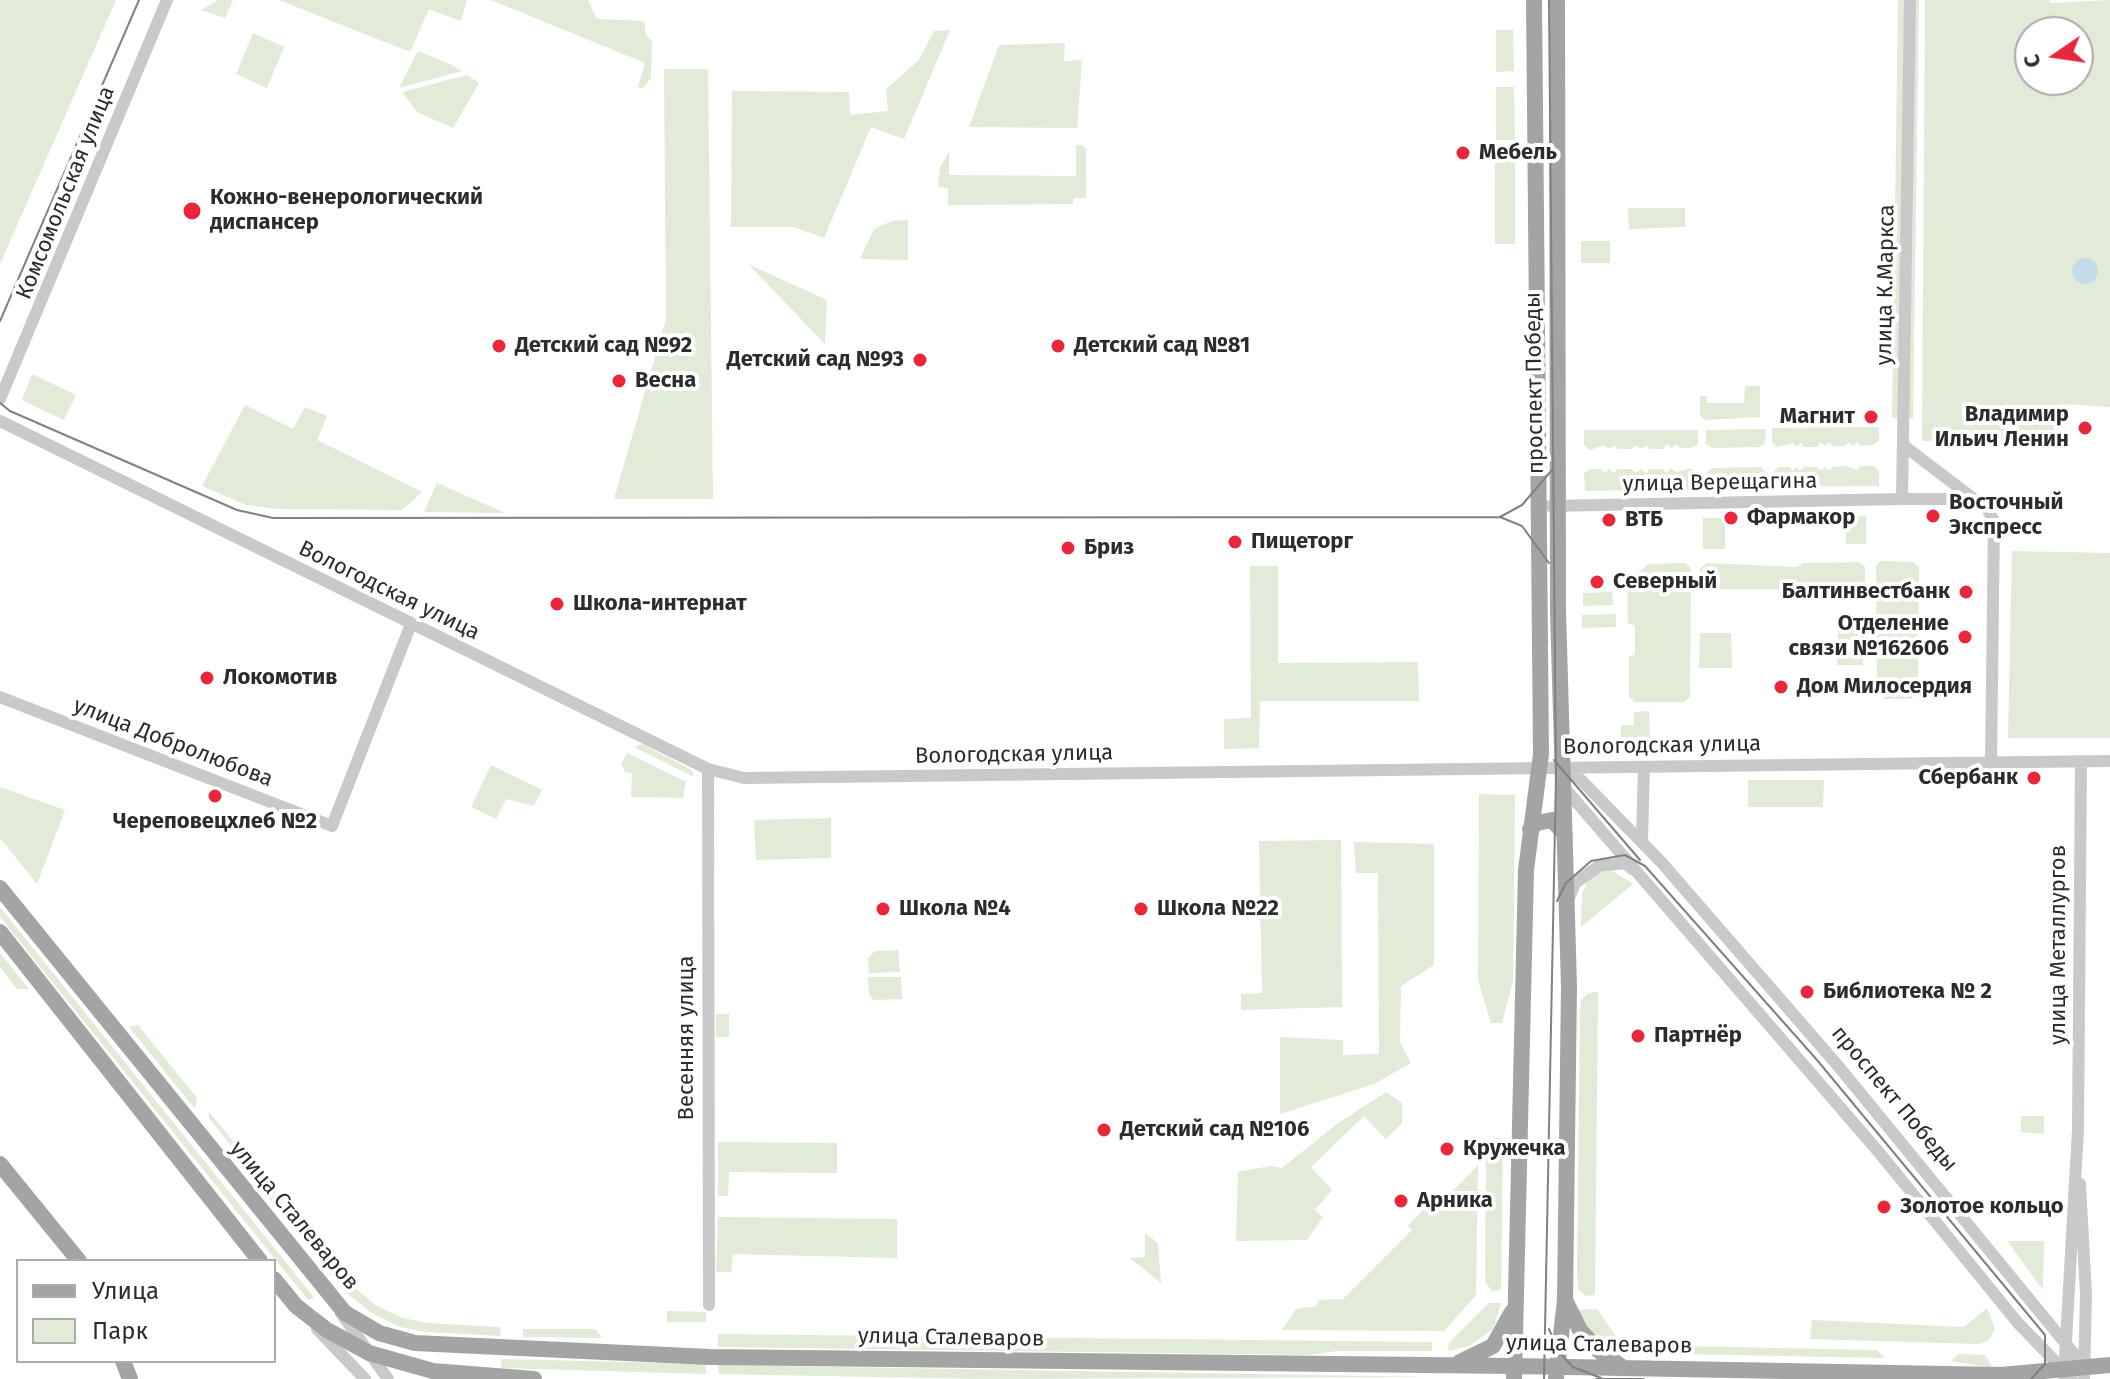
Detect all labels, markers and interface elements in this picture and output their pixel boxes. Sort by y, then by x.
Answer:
north arrow [2014,16,2094,96]
text: С [2017,52,2047,70]
street label: Комсомольская улица [11,83,121,303]
place label: Мебель [1479,140,1557,166]
marker: Мебель [1454,144,1472,162]
place label: Кожно-венерологический диспансер [210,185,483,236]
marker: Кожно-венерологический диспансер [181,200,203,222]
street label: улица К.Маркса [1871,204,1901,366]
street label: проспект Победы [1520,292,1550,474]
place label: Детский сад №92 [515,333,692,359]
place label: Детский сад №81 [1074,333,1250,359]
marker: Детский сад №92 [490,337,508,355]
marker: Детский сад №81 [1049,337,1067,355]
place label: Детский сад №93 [727,347,904,373]
marker: Детский сад №93 [911,351,929,369]
place label: Весна [635,368,696,394]
marker: Весна [610,372,628,390]
place label: Владимир Ильич Ленин [1935,402,2069,454]
place label: Магнит [1780,404,1855,430]
marker: Магнит [1862,408,1880,426]
marker: Владимир Ильич Ленин [2076,419,2094,437]
street label: улица Верещагина [1622,468,1818,498]
place label: Восточный Экспресс [1949,490,2063,542]
place label: Фармакор [1747,505,1855,531]
place label: ВТБ [1625,507,1663,533]
marker: Восточный Экспресс [1924,507,1942,525]
marker: Фармакор [1722,509,1740,527]
marker: ВТБ [1600,511,1618,529]
place label: Пищеторг [1251,529,1353,555]
marker: Пищеторг [1226,533,1244,551]
place label: Бриз [1084,535,1134,561]
street label: Вологодская улица [294,536,484,646]
marker: Бриз [1059,539,1077,557]
place label: Северный [1613,569,1717,595]
marker: Северный [1588,573,1606,591]
place label: Балтинвестбанк [1782,579,1950,605]
marker: Балтинвестбанк [1957,583,1975,601]
place label: Школа-интернат [573,591,747,617]
marker: Школа-интернат [548,595,566,613]
place label: Отделение связи №162606 [1789,611,1949,662]
marker: Отделение связи №162606 [1956,628,1974,646]
place label: Локомотив [223,665,338,691]
marker: Локомотив [198,669,216,687]
place label: Дом Милосердия [1797,674,1972,700]
marker: Дом Милосердия [1772,678,1790,696]
street label: улица Добролюбова [70,693,276,793]
street label: Вологодская улица [1563,731,1761,761]
street label: Вологодская улица [915,740,1113,770]
place label: Сбербанк [1918,765,2018,791]
marker: Сбербанк [2025,769,2043,787]
marker: Череповецхлеб №2 [206,787,224,805]
place label: Череповецхлеб №2 [113,809,317,835]
street label: улица Металлургов [2046,845,2072,1045]
place label: Школа №4 [899,896,1011,922]
place label: Школа №22 [1157,896,1279,922]
marker: Школа №4 [874,900,892,918]
marker: Школа №22 [1132,900,1150,918]
street label: Весенняя улица [674,956,700,1120]
place label: Библиотека № 2 [1823,979,1992,1005]
marker: Библиотека № 2 [1798,983,1816,1001]
street label: проспект Победы [1825,1021,1963,1177]
place label: Партнёр [1654,1023,1742,1049]
marker: Партнёр [1629,1027,1647,1045]
place label: Детский сад №106 [1120,1117,1309,1143]
marker: Детский сад №106 [1095,1121,1113,1139]
street label: улица Сталеваров [224,1136,364,1296]
place label: Кружечка [1463,1136,1565,1162]
marker: Кружечка [1438,1140,1456,1158]
place label: Арника [1417,1188,1493,1214]
marker: Арника [1392,1192,1410,1210]
place label: Золотое кольцо [1900,1194,2064,1220]
marker: Золотое кольцо [1875,1198,1893,1216]
legend [16,1259,276,1363]
text: Улица [92,1277,159,1305]
text: Парк [92,1317,148,1345]
street label: улица Сталеваров [858,1323,1044,1353]
street label: улица Сталеваров [1506,1330,1692,1360]

